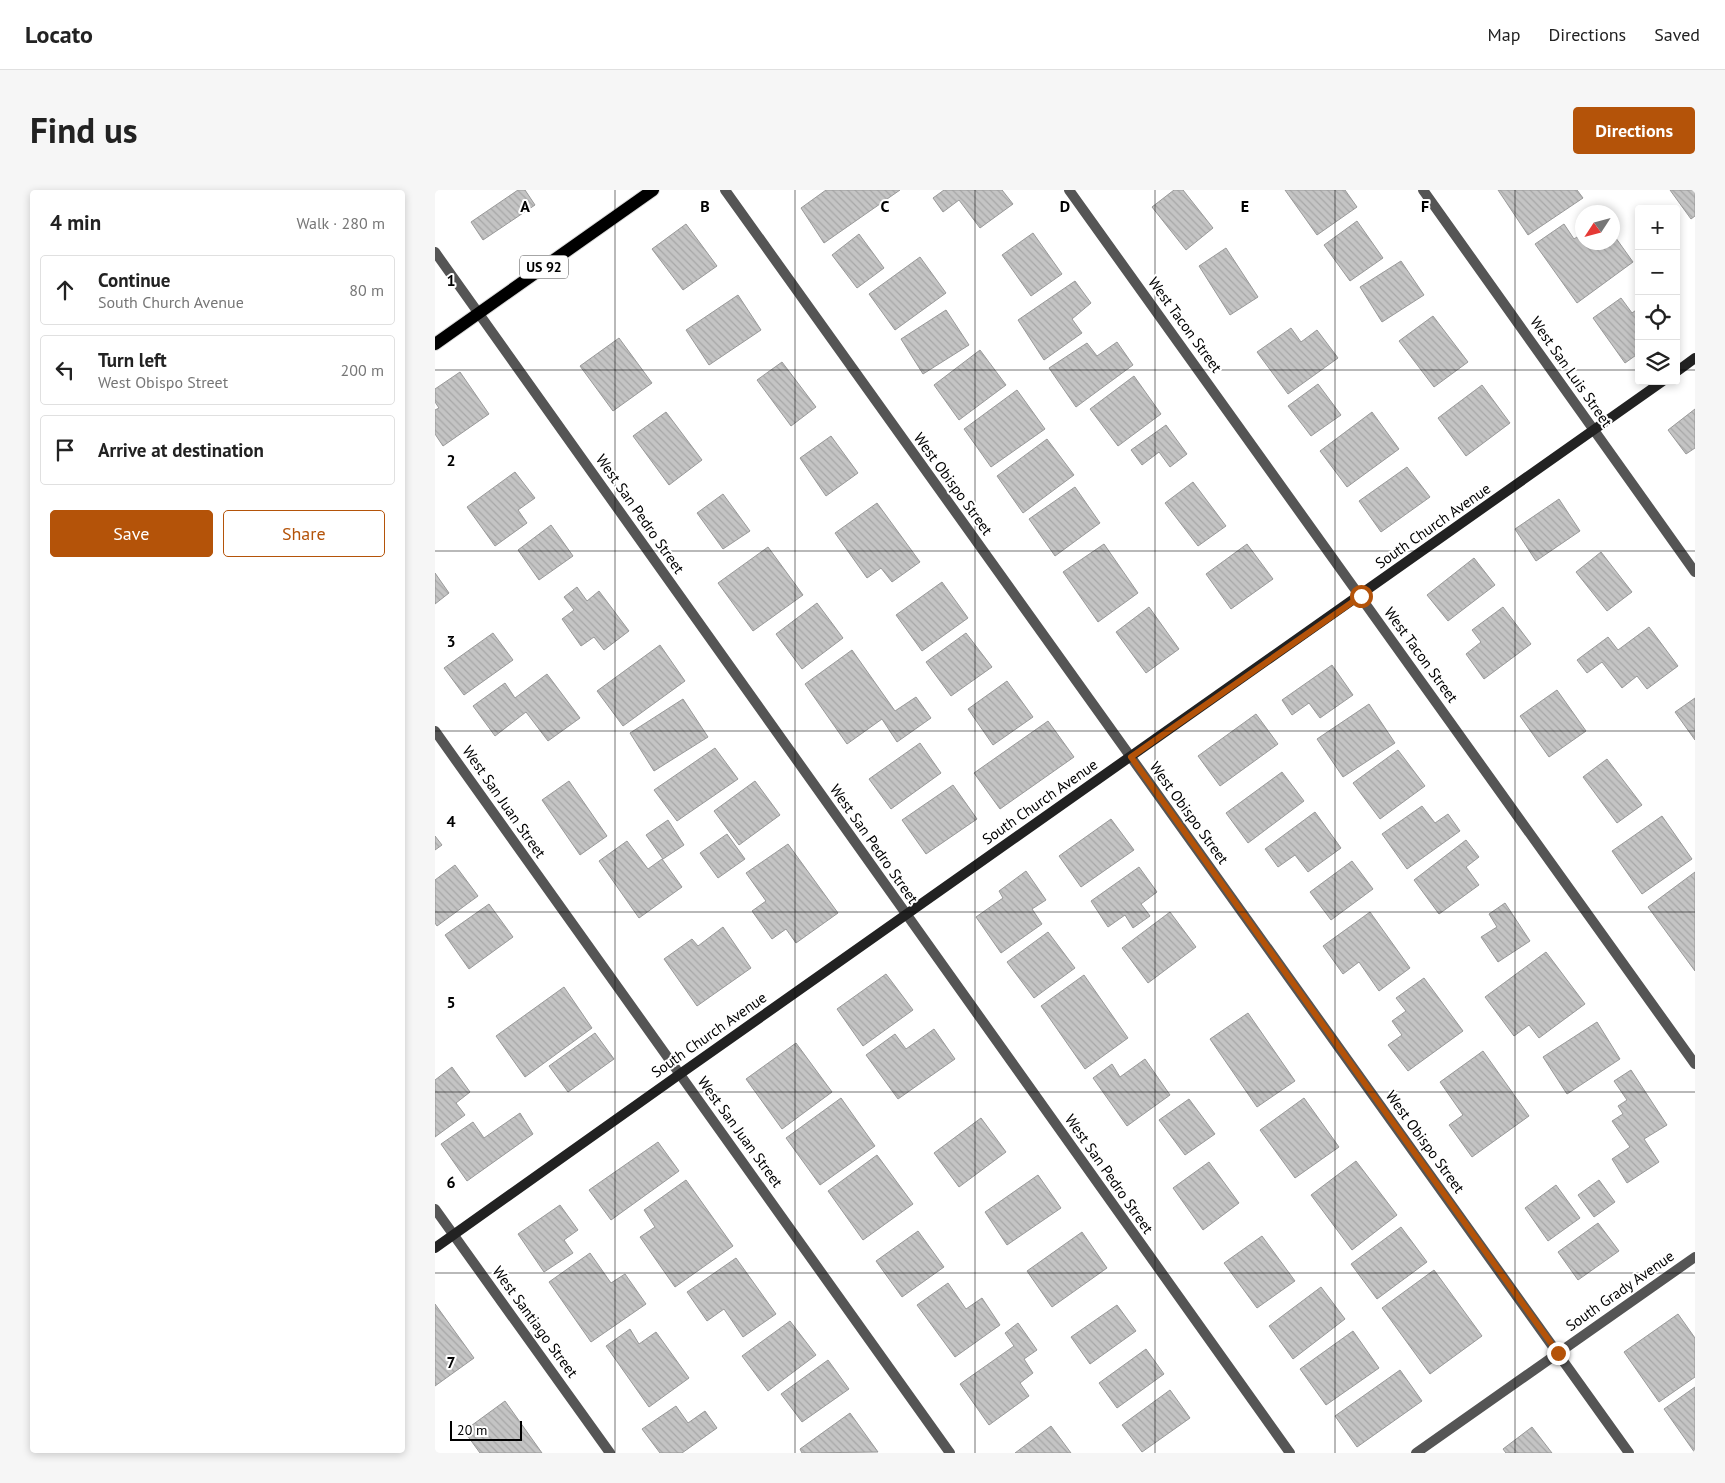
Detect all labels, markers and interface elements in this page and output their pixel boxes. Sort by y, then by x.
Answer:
text: Locato [25,19,93,50]
text: Map [1488,23,1520,46]
text: Directions [1548,23,1626,46]
text: Saved [1654,23,1700,46]
text: Find us [30,107,138,153]
button: Directions [1573,107,1695,154]
text: A [520,196,530,216]
text: B [700,196,710,216]
text: C [881,196,890,216]
text: D [1060,196,1070,216]
text: E [1241,196,1249,216]
text: F [1421,196,1429,216]
north arrow [1575,205,1620,250]
map controls [1635,205,1680,385]
button: + [1635,205,1680,250]
text: 4 min [50,209,101,236]
text: Walk · 280 m [296,213,385,233]
button: − [1635,250,1680,295]
road number: US 92 [520,256,568,278]
text: Continue [98,268,170,292]
text: 1 [446,270,456,290]
street label: West Tacon Street [1144,273,1226,376]
icon: ahead [51,276,79,304]
text: 80 m [349,280,384,300]
text: South Church Avenue [98,292,244,312]
button: locate [1635,295,1680,340]
street label: West San Luis Street [1526,313,1617,431]
button: layers [1635,340,1680,385]
text: Turn left [98,348,167,372]
icon: left [51,356,79,384]
text: 200 m [341,360,384,380]
text: West Obispo Street [98,372,228,392]
street label: West Obispo Street [910,429,997,539]
icon: arrive [51,436,79,464]
text: Arrive at destination [98,438,264,462]
text: 2 [446,450,456,470]
street label: West San Pedro Street [592,450,689,577]
street label: South Church Avenue [1371,479,1494,573]
button: Save [50,510,213,557]
button: Share [223,510,385,557]
route start [1350,585,1373,608]
street label: West Tacon Street [1380,603,1462,706]
text: 3 [446,631,456,651]
street label: West San Juan Street [459,742,550,862]
street label: South Church Avenue [978,755,1101,849]
street label: West Obispo Street [1146,758,1233,868]
street label: West San Pedro Street [826,780,923,907]
text: 4 [446,811,456,831]
street label: South Church Avenue [647,988,770,1082]
text: 5 [446,992,456,1012]
street label: West San Juan Street [694,1072,787,1191]
street label: West Obispo Street [1382,1087,1469,1197]
street label: West San Pedro Street [1061,1110,1158,1237]
text: 6 [446,1172,456,1192]
street label: South Grady Avenue [1562,1246,1678,1335]
street label: West Santiago Street [489,1262,582,1381]
route end [1547,1342,1570,1365]
text: 7 [446,1352,456,1372]
scale bar [450,1418,523,1441]
text: 20 m [457,1421,487,1439]

